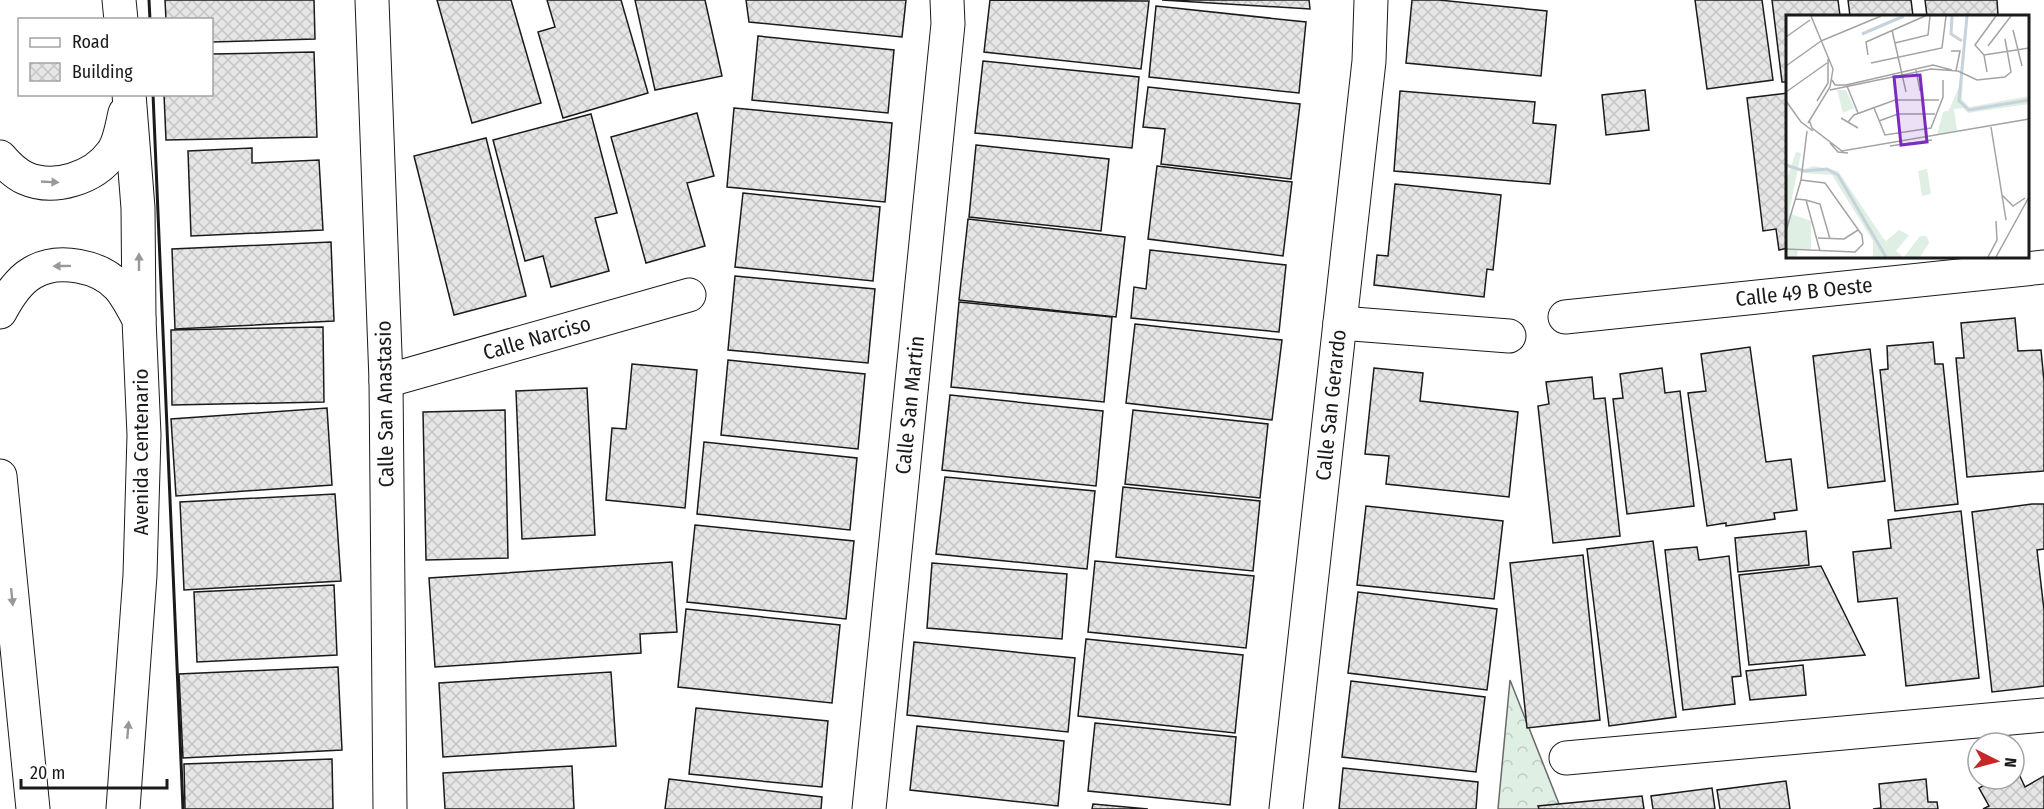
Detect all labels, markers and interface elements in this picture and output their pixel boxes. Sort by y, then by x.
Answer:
inset map [1786,15,2029,258]
legend [18,18,213,96]
text: Road [72,31,109,53]
text: Building [72,61,133,83]
one-way arrow [41,177,60,187]
one-way arrow [134,253,144,272]
one-way arrow [53,261,72,271]
street label: Calle 49 B Oeste [1734,272,1874,312]
street label: Calle Narciso [480,310,594,366]
street label: Calle San Anastasio [371,320,399,488]
street label: Calle San Gerardo [1310,328,1352,482]
street label: Calle San Martin [890,334,930,476]
street label: Avenida Centenario [128,368,154,536]
one-way arrow [7,587,17,606]
one-way arrow [123,720,133,739]
north arrow [1966,731,2026,791]
scale bar [21,752,166,790]
text: N [2000,757,2020,768]
text: 20 m [30,762,65,784]

